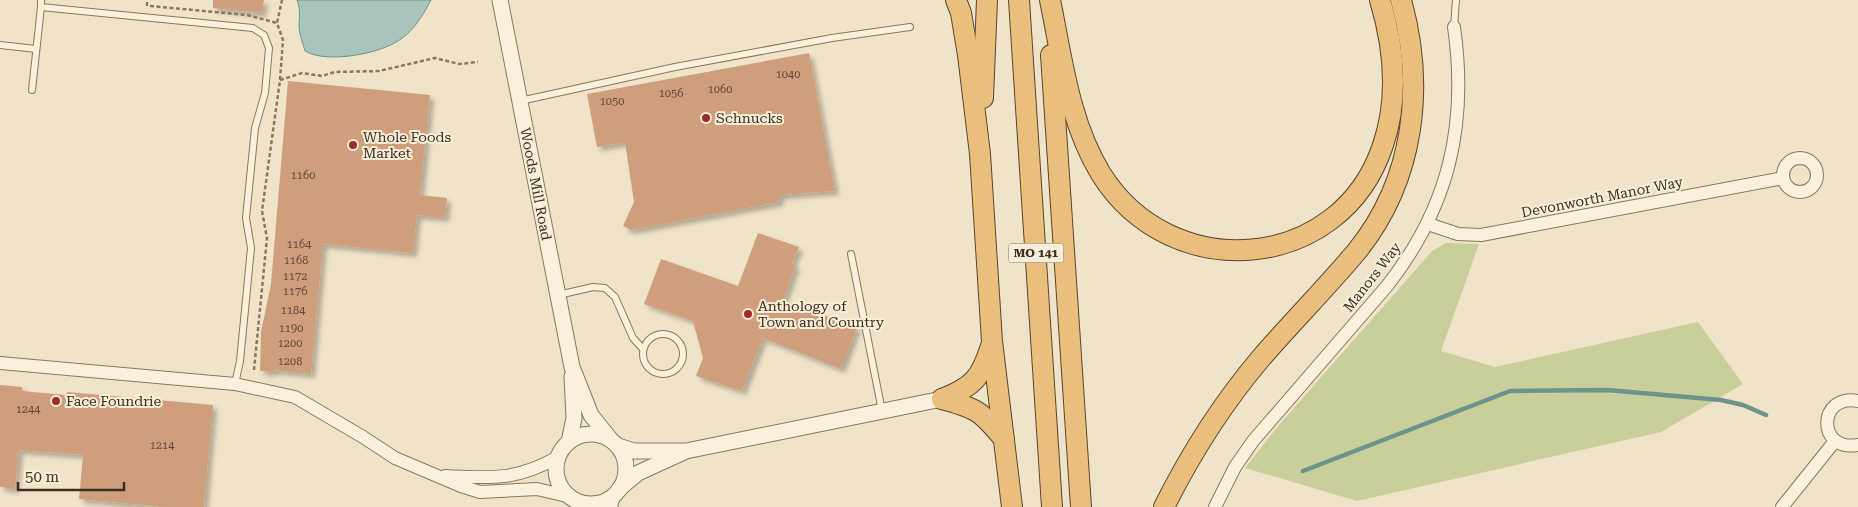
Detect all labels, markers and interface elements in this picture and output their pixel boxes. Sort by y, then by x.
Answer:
house number: 1040 [776,68,800,81]
house number: 1060 [708,83,732,96]
house number: 1056 [659,87,683,100]
house number: 1050 [600,95,624,108]
place label: Schnucks [716,110,783,126]
marker: Schnucks [700,112,712,124]
street label: Woods Mill Road [517,126,555,242]
place label: Whole Foods Market [363,129,452,161]
marker: Whole Foods Market [347,139,359,151]
house number: 1160 [291,169,315,182]
street label: Devonworth Manor Way [1520,173,1685,221]
house number: 1164 [287,238,312,251]
street label: Manors Way [1340,239,1404,315]
road number: MO 141 [1008,244,1064,262]
house number: 1168 [284,254,308,267]
house number: 1172 [283,270,307,283]
house number: 1176 [283,285,307,298]
place label: Anthology of Town and Country [758,298,885,330]
house number: 1184 [281,304,306,317]
marker: Anthology of Town and Country [742,308,754,320]
house number: 1190 [279,322,303,335]
house number: 1200 [278,337,302,350]
house number: 1208 [278,355,302,368]
place label: Face Foundrie [66,393,162,409]
marker: Face Foundrie [50,395,62,407]
house number: 1244 [16,403,41,416]
house number: 1214 [150,439,175,452]
scale bar [18,460,124,492]
text: 50 m [25,468,60,486]

